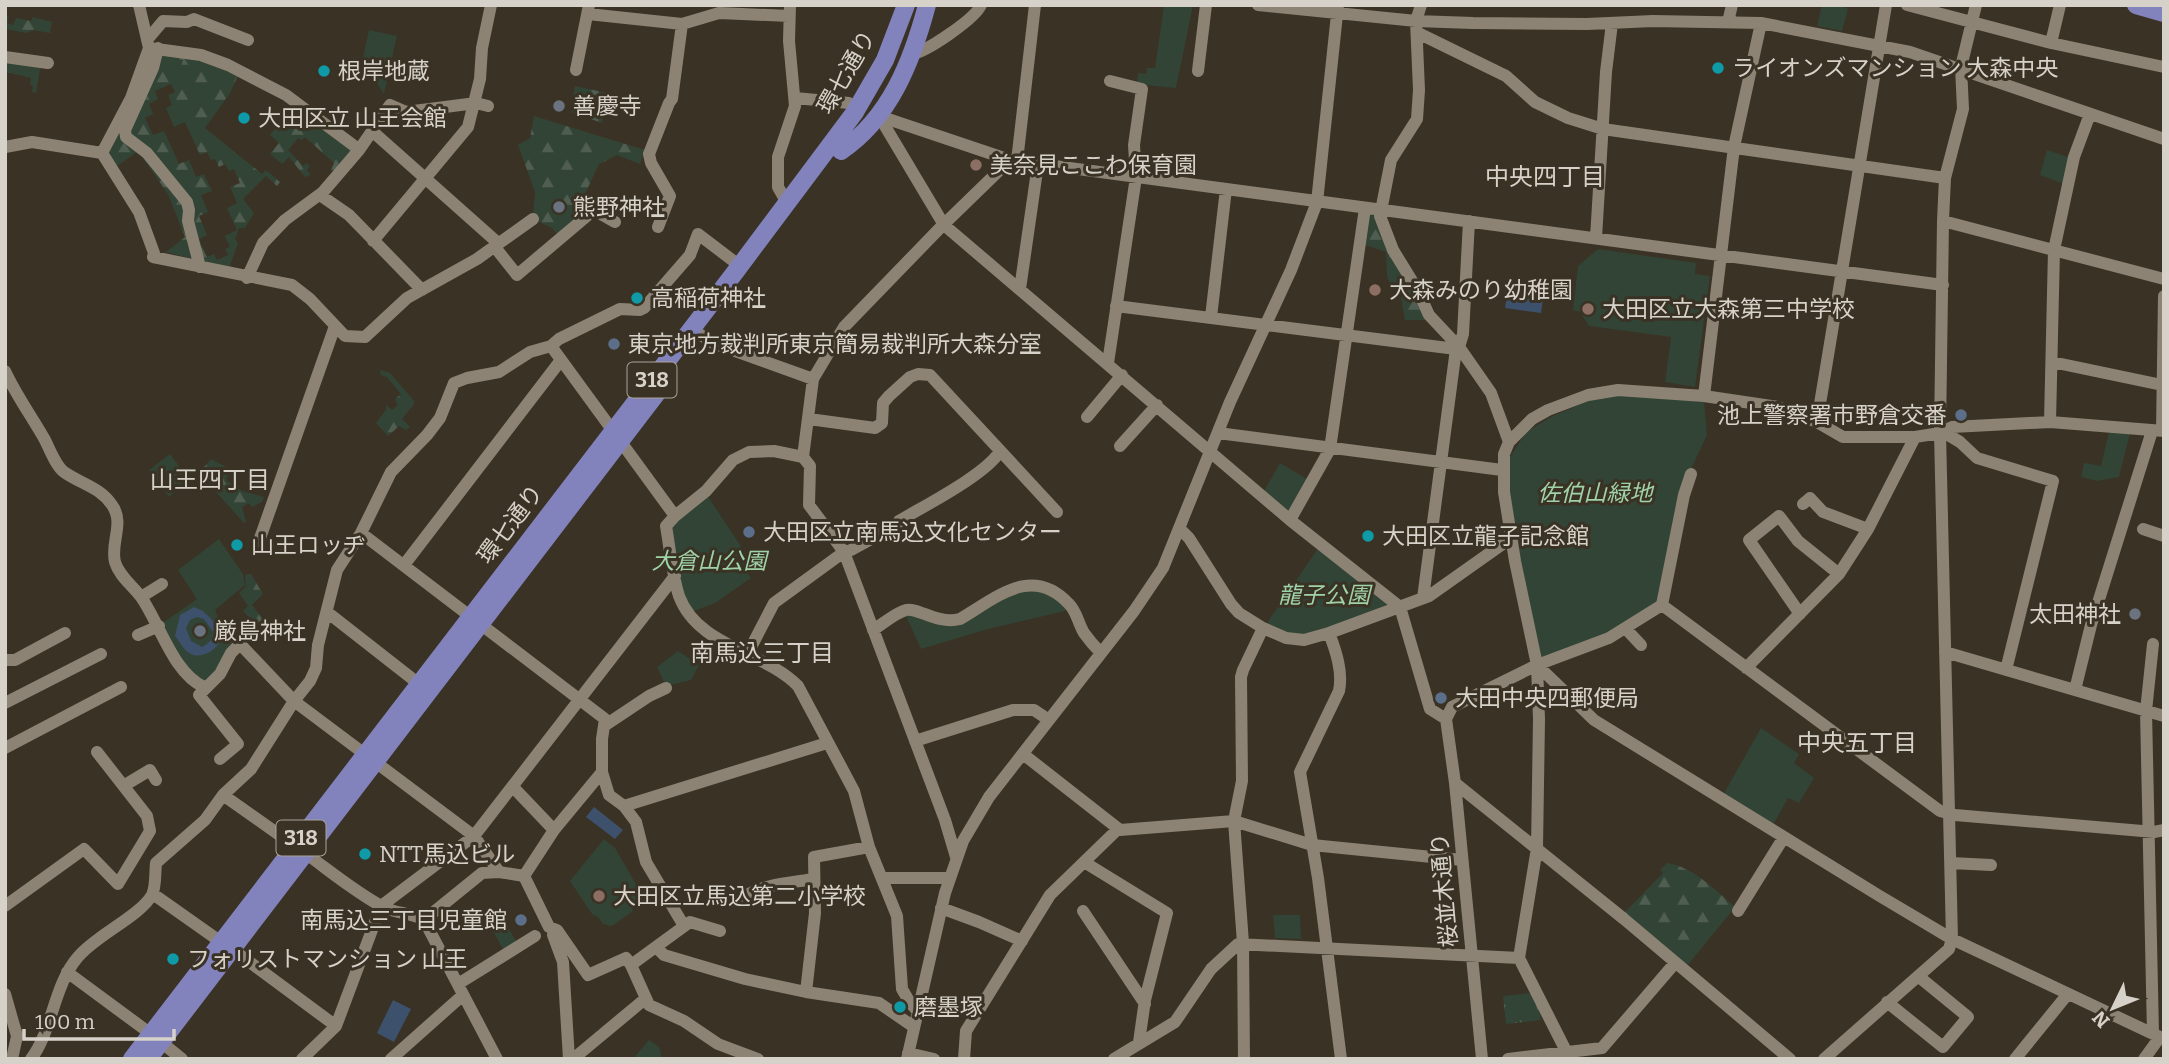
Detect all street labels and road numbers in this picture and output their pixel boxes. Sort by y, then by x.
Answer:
street label: 環七通り [811,25,881,119]
road number: 318 [628,362,676,398]
street label: 環七通り [471,479,549,569]
road number: 318 [276,820,326,856]
street label: 桜並木通り [1425,831,1463,949]

